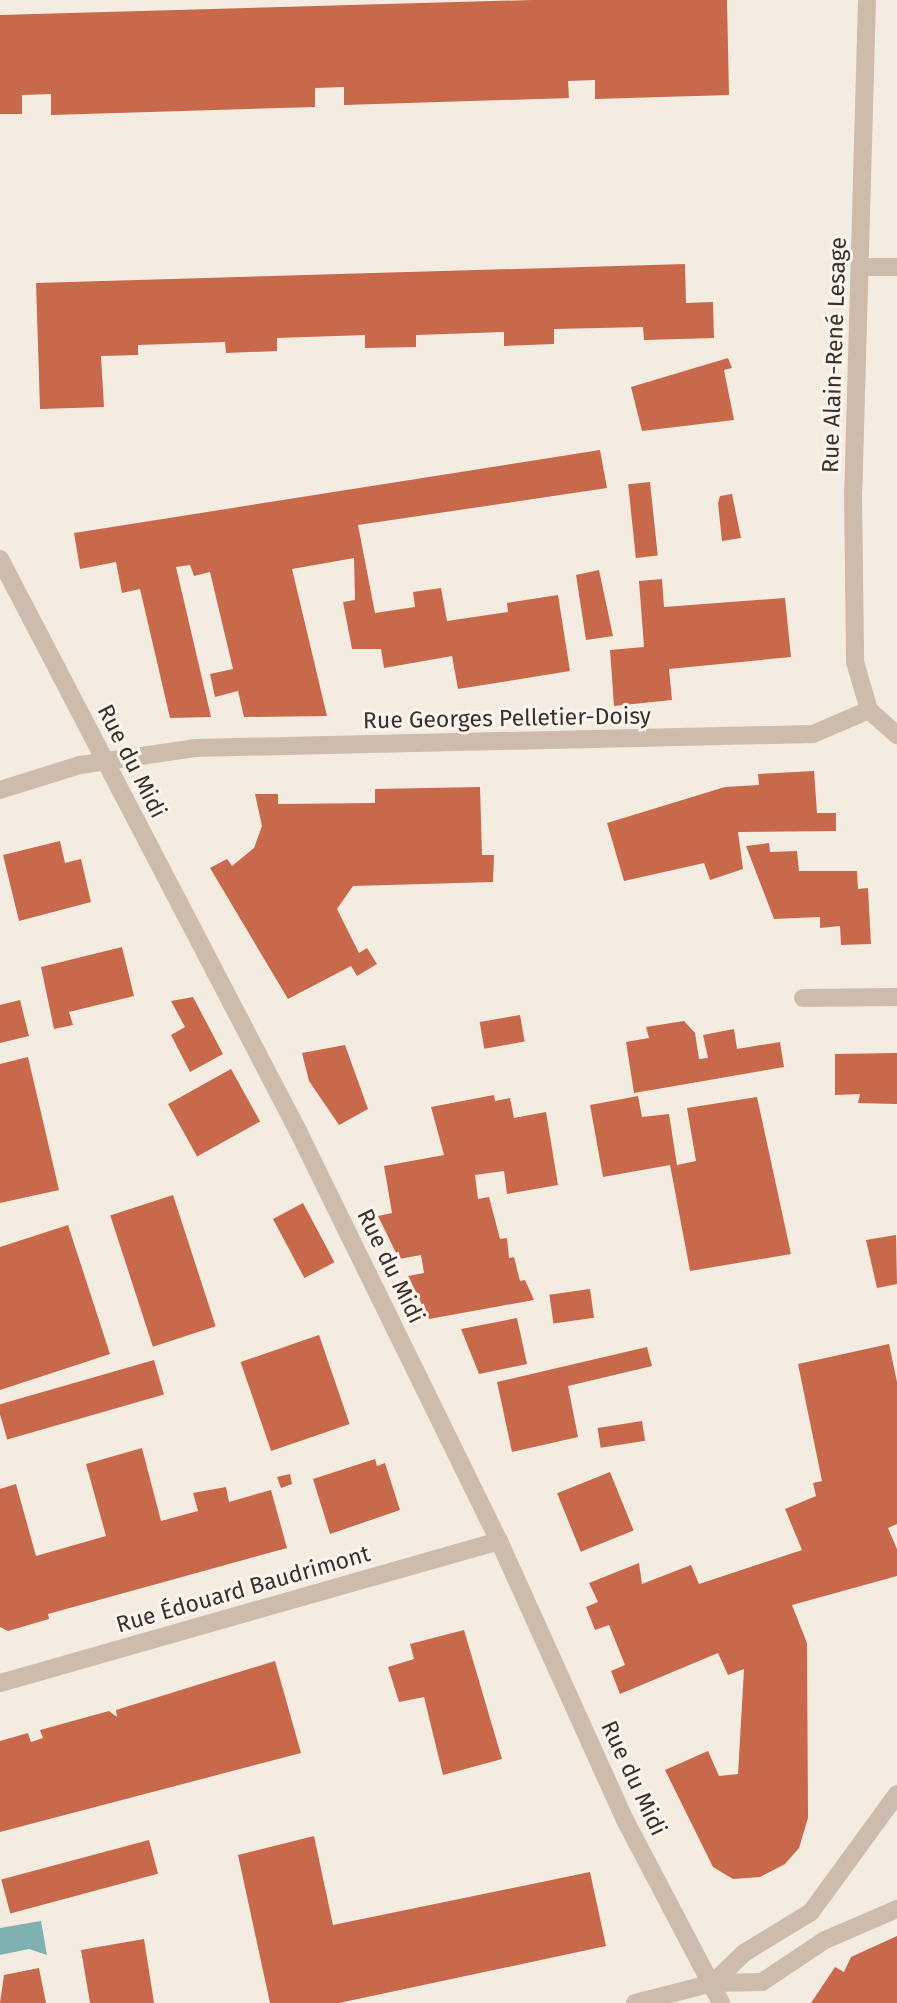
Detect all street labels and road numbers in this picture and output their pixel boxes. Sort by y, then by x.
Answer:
street label: Rue Alain-René Lesage [816,237,852,473]
street label: Rue du Midi [92,700,172,822]
street label: Rue Georges Pelletier-Doisy [363,702,651,734]
street label: Rue du Midi [351,1204,431,1328]
street label: Rue Édouard Baudrimont [113,1540,373,1638]
street label: Rue du Midi [595,1716,673,1840]

